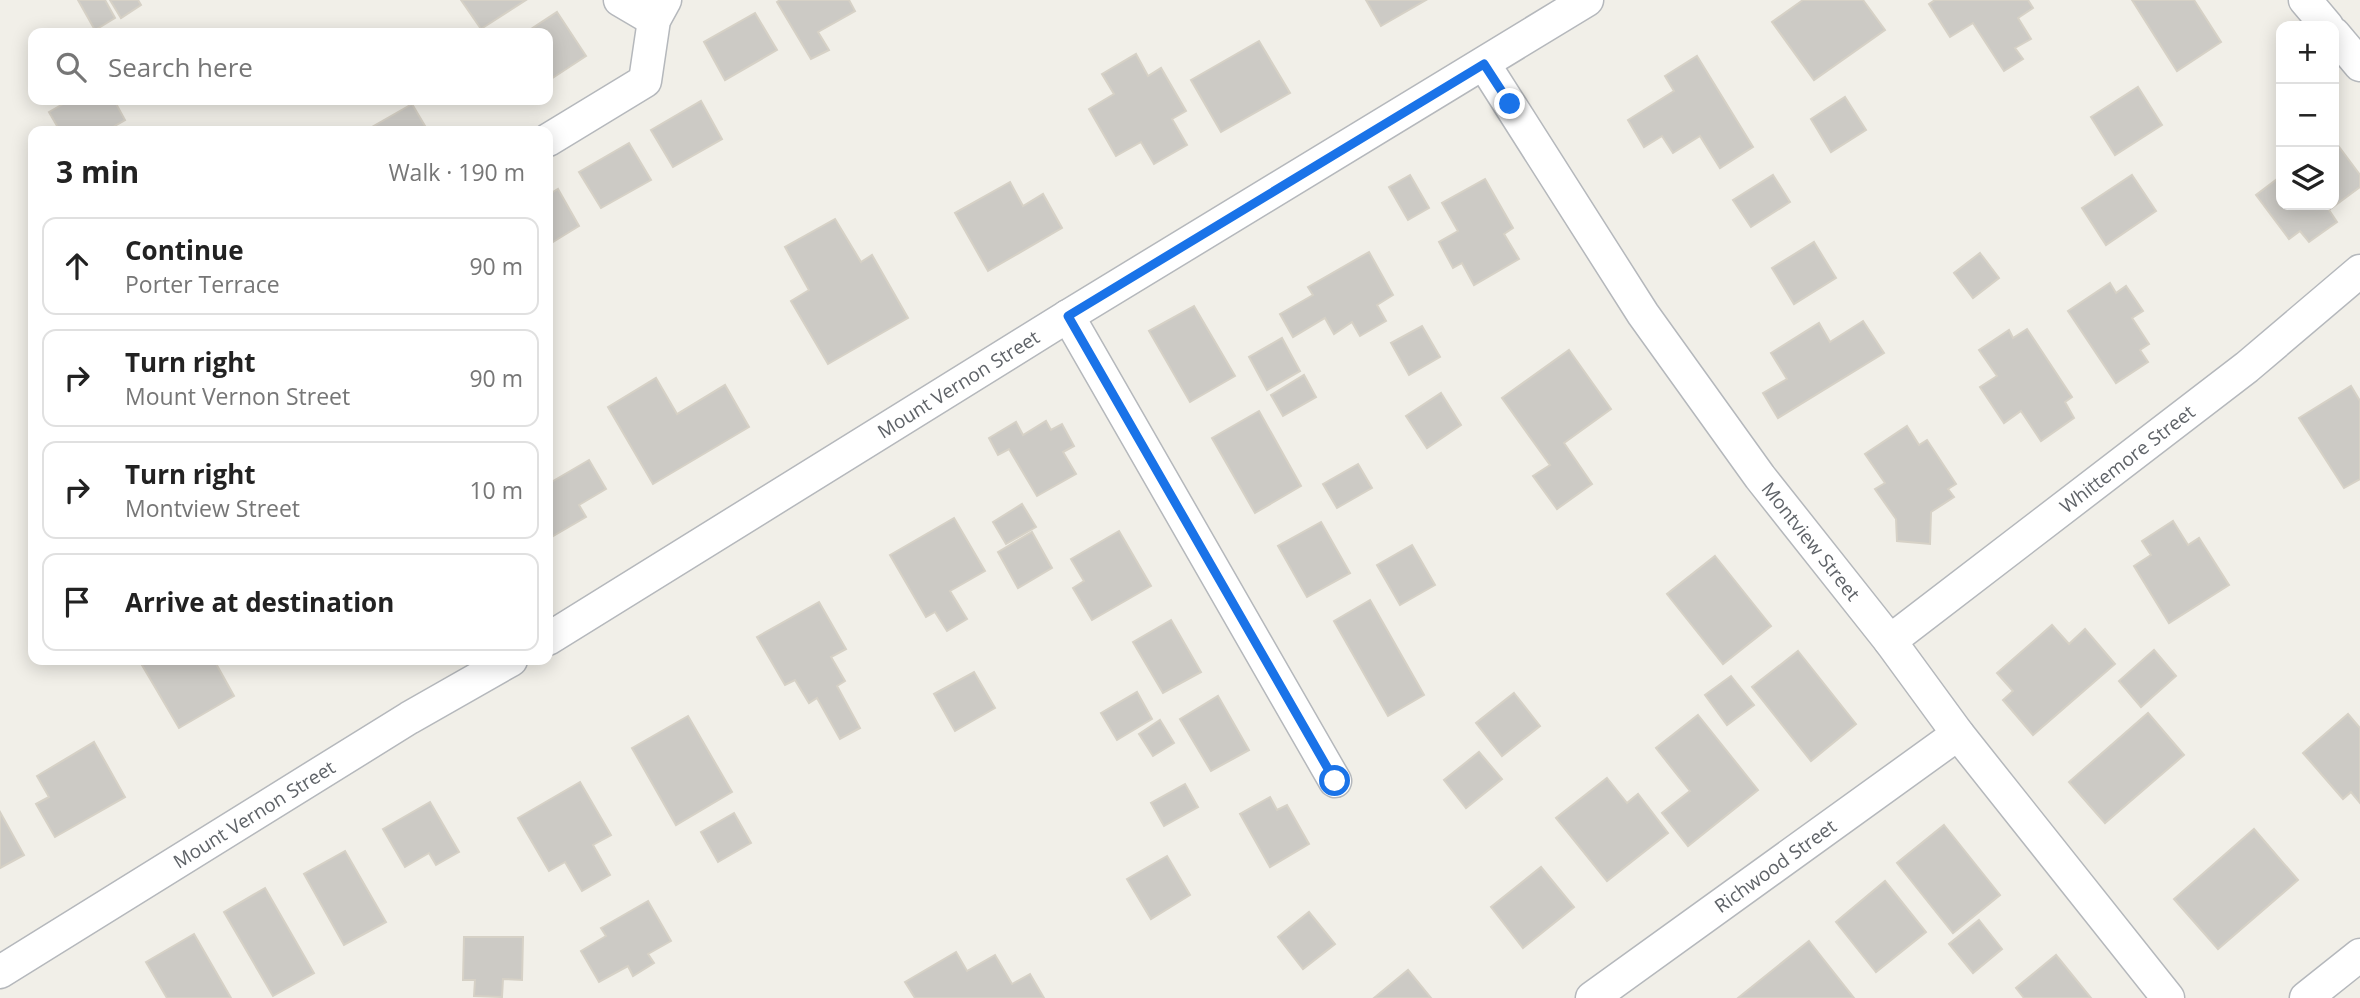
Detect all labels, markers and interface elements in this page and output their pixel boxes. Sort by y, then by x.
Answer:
map controls [2276,21,2339,210]
button: + [2276,21,2339,84]
search box [28,28,553,105]
icon: search [52,48,90,86]
text: Search here [108,49,253,85]
button: − [2276,84,2339,147]
route end [1494,88,1525,119]
button: layers [2276,147,2339,210]
text: 3 min [56,151,139,192]
text: Walk · 190 m [388,156,525,188]
text: Continue [125,232,244,268]
icon: ahead [58,247,96,285]
text: 90 m [469,250,523,282]
text: Porter Terrace [125,268,280,300]
street label: Mount Vernon Street [872,324,1044,444]
text: Turn right [125,344,256,380]
icon: right [58,359,96,397]
text: 90 m [469,362,523,394]
text: Mount Vernon Street [125,380,350,412]
street label: Whittemore Street [2054,399,2200,519]
text: Turn right [125,456,256,492]
icon: right [58,471,96,509]
text: 10 m [469,474,523,506]
street label: Montview Street [1756,477,1866,606]
text: Montview Street [125,492,300,524]
icon: arrive [58,583,96,621]
text: Arrive at destination [125,584,394,620]
street label: Mount Vernon Street [168,754,340,874]
route start [1319,765,1350,796]
street label: Richwood Street [1709,813,1842,919]

